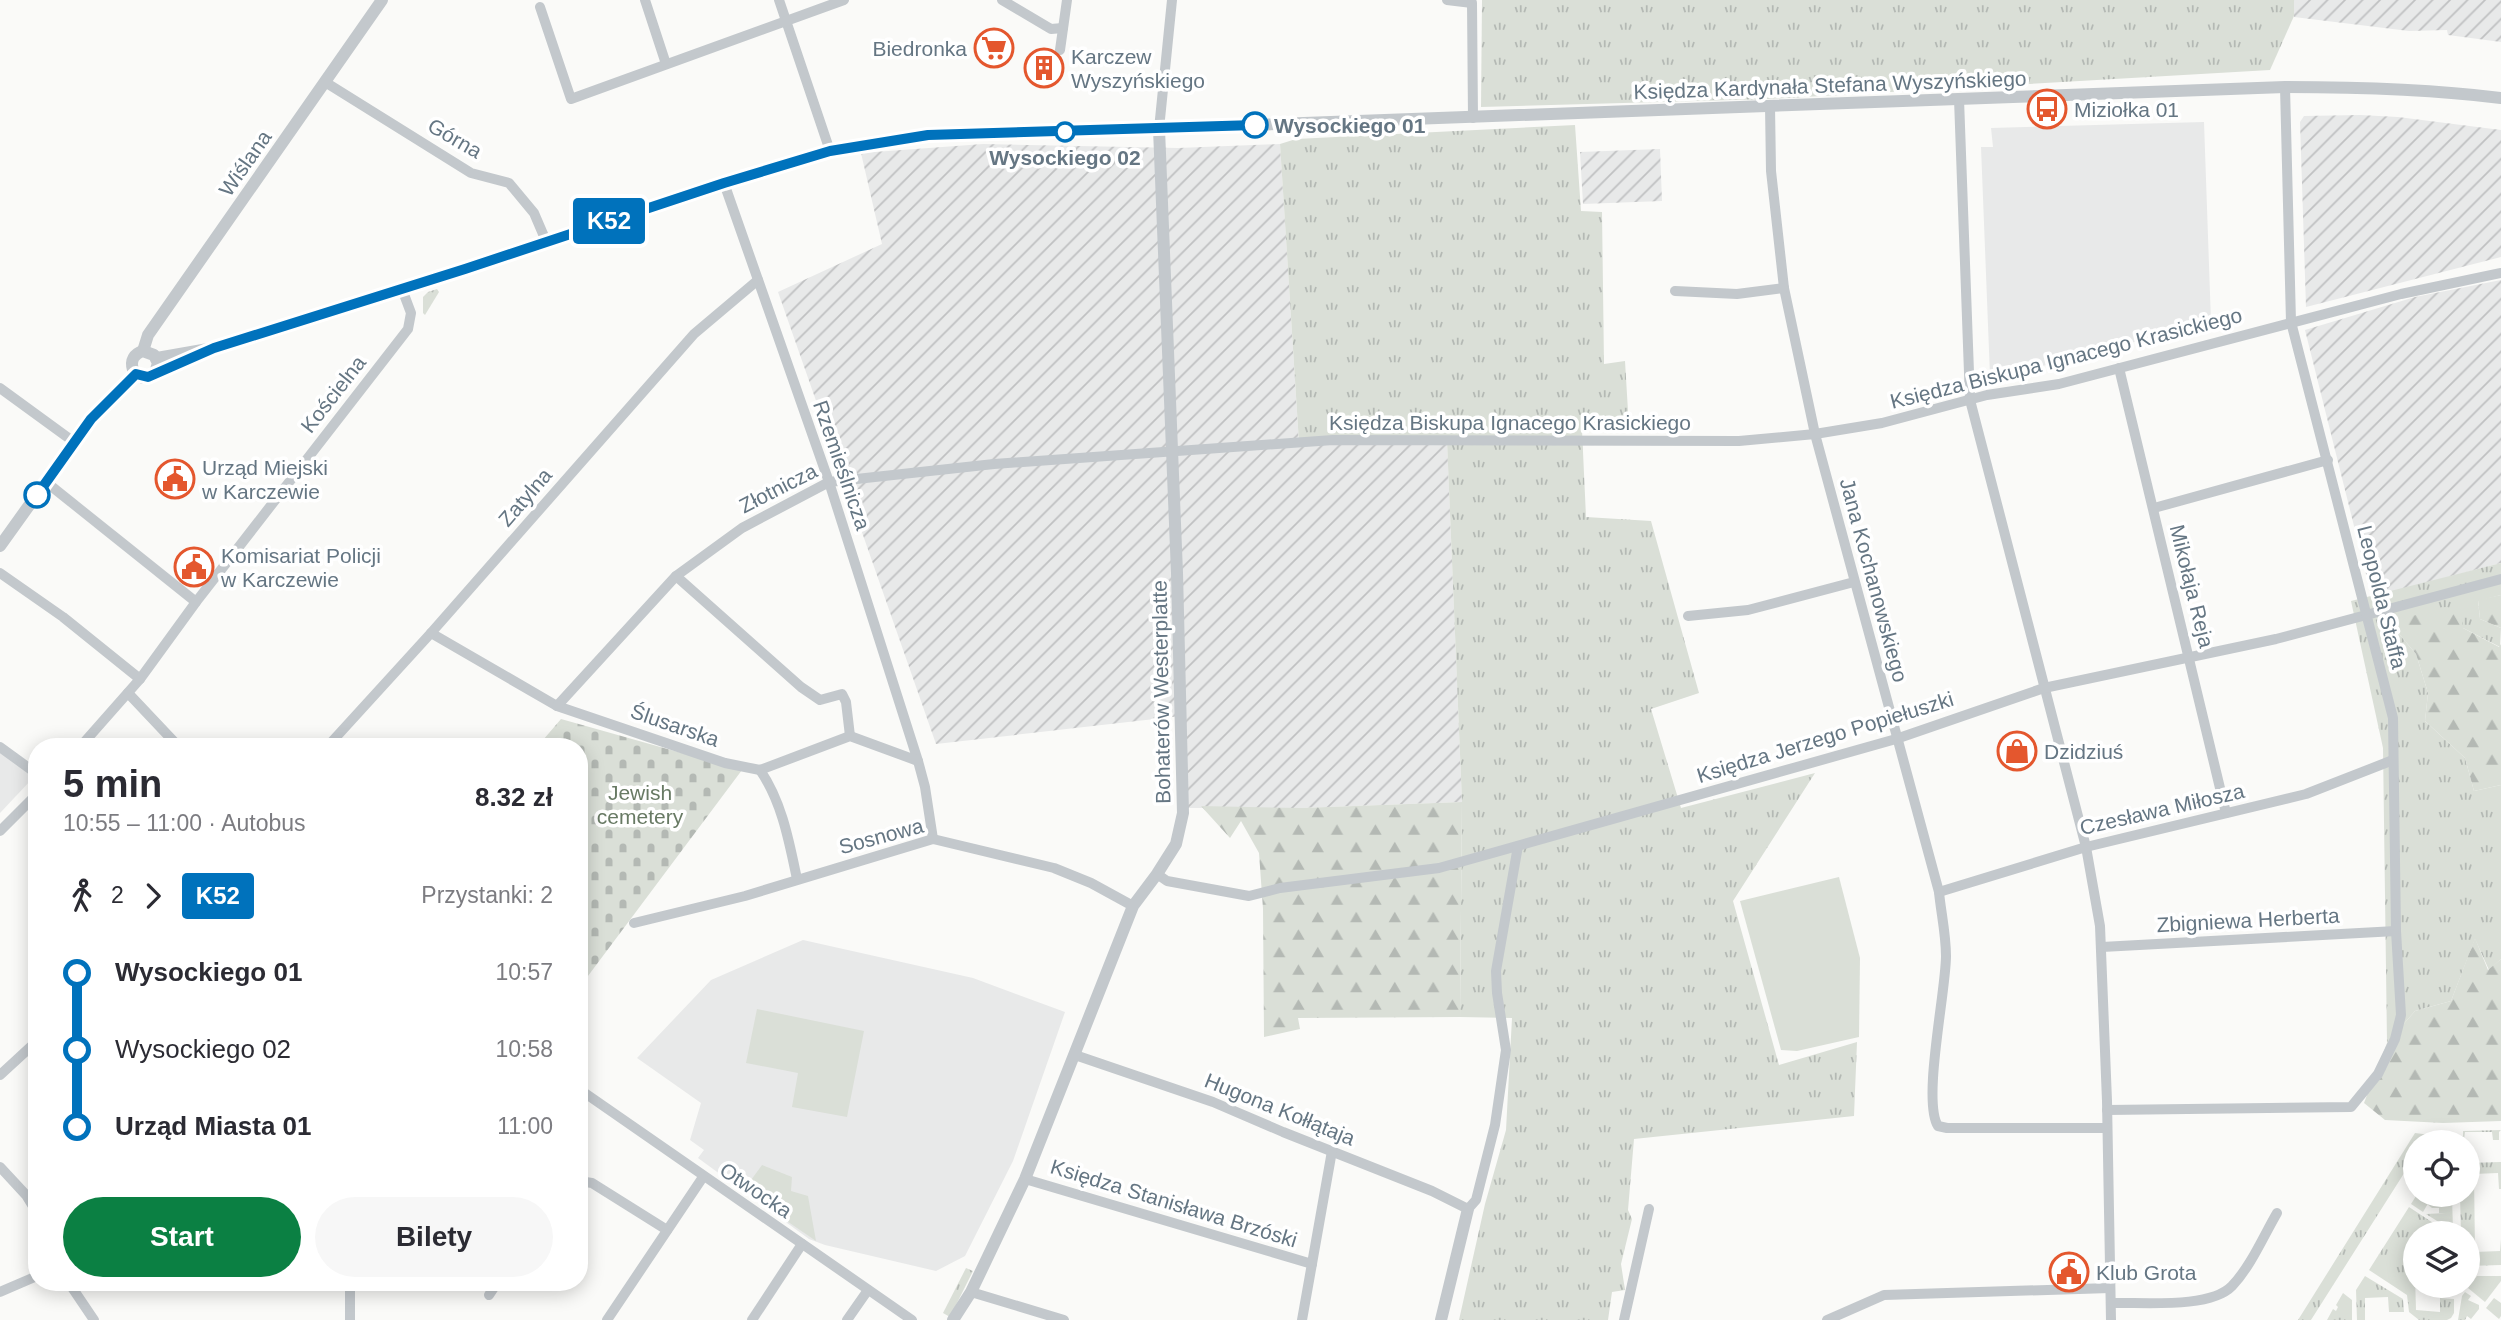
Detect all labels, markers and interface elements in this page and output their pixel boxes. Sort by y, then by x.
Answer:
supermarket icon: Biedronka [973,27,1015,69]
place label: Biedronka [872,37,967,60]
place label: Karczew Wyszyńskiego [1071,45,1205,92]
building icon: Karczew Wyszyńskiego [1023,47,1065,89]
street label: Księdza Kardynała Stefana Wyszyńskiego [1633,67,2027,103]
bus stop icon: Miziołka 01 [2026,88,2068,130]
place label: Miziołka 01 [2074,98,2179,121]
marker: Wysockiego 01 [1242,112,1268,138]
street label: Górna [424,113,486,163]
place label: Wysockiego 01 [1274,114,1426,137]
marker: Wysockiego 02 [1055,122,1075,142]
street label: Wiślana [214,126,276,200]
place label: Wysockiego 02 [989,146,1141,169]
line badge: K52 [569,198,649,244]
text: K52 [587,207,631,234]
street label: Księdza Biskupa Ignacego Krasickiego [1888,303,2244,413]
street label: Kościelna [296,351,370,437]
street label: Rzemieślnicza [809,397,875,533]
street label: Księdza Biskupa Ignacego Krasickiego [1329,411,1691,434]
place label: Urząd Miejski w Karczewie [201,456,328,503]
public building icon: Urząd Miejski w Karczewie [154,458,196,500]
street label: Złotnicza [735,459,821,517]
street label: Zatylna [494,463,556,531]
street label: Jana Kochanowskiego [1836,476,1912,684]
unlabelled marker [24,482,50,508]
street label: Mikołaja Reja [2166,522,2218,650]
street label: Leopolda Staffa [2353,523,2411,671]
place label: Komisariat Policji w Karczewie [220,544,381,591]
public building icon: Komisariat Policji w Karczewie [173,546,215,588]
street label: Bohaterów Westerplatte [1148,580,1174,804]
street label: Księdza Jerzego Popiełuszki [1694,687,1956,787]
street label: Ślusarska [628,699,723,751]
shop icon: Dzidziuś [1996,730,2038,772]
place label: Dzidziuś [2044,740,2123,763]
text: 5 min [63,763,162,805]
street label: Czesława Miłosza [2078,779,2247,839]
park label: Jewish cemetery [597,781,684,828]
text: 8.32 zł [475,782,553,812]
text: 10:55 – 11:00 · Autobus [63,810,306,836]
street label: Sosnowa [836,814,926,858]
icon: walk [63,877,101,915]
icon: forward [134,877,172,915]
text: 2 [111,882,124,908]
text: K52 [196,882,240,909]
text: Przystanki: 2 [421,882,553,908]
street label: Zbigniewa Herberta [2156,904,2340,936]
text: Wysockiego 01 [115,957,302,987]
text: 10:57 [495,959,553,985]
text: Wysockiego 02 [115,1034,291,1064]
text: 10:58 [495,1036,553,1062]
street label: Hugona Kołłątaja [1202,1068,1359,1150]
text: Urząd Miasta 01 [115,1111,312,1141]
text: 11:00 [497,1113,553,1139]
map controls [2403,1130,2480,1298]
button: locate [2403,1130,2480,1207]
street label: Księdza Stanisława Brzóski [1048,1154,1300,1252]
street label: Otwocka [716,1158,797,1223]
button: Start [63,1197,301,1277]
button: Bilety [315,1197,553,1277]
button: layers [2403,1221,2480,1298]
public building icon: Klub Grota [2048,1251,2090,1293]
place label: Klub Grota [2096,1261,2197,1284]

